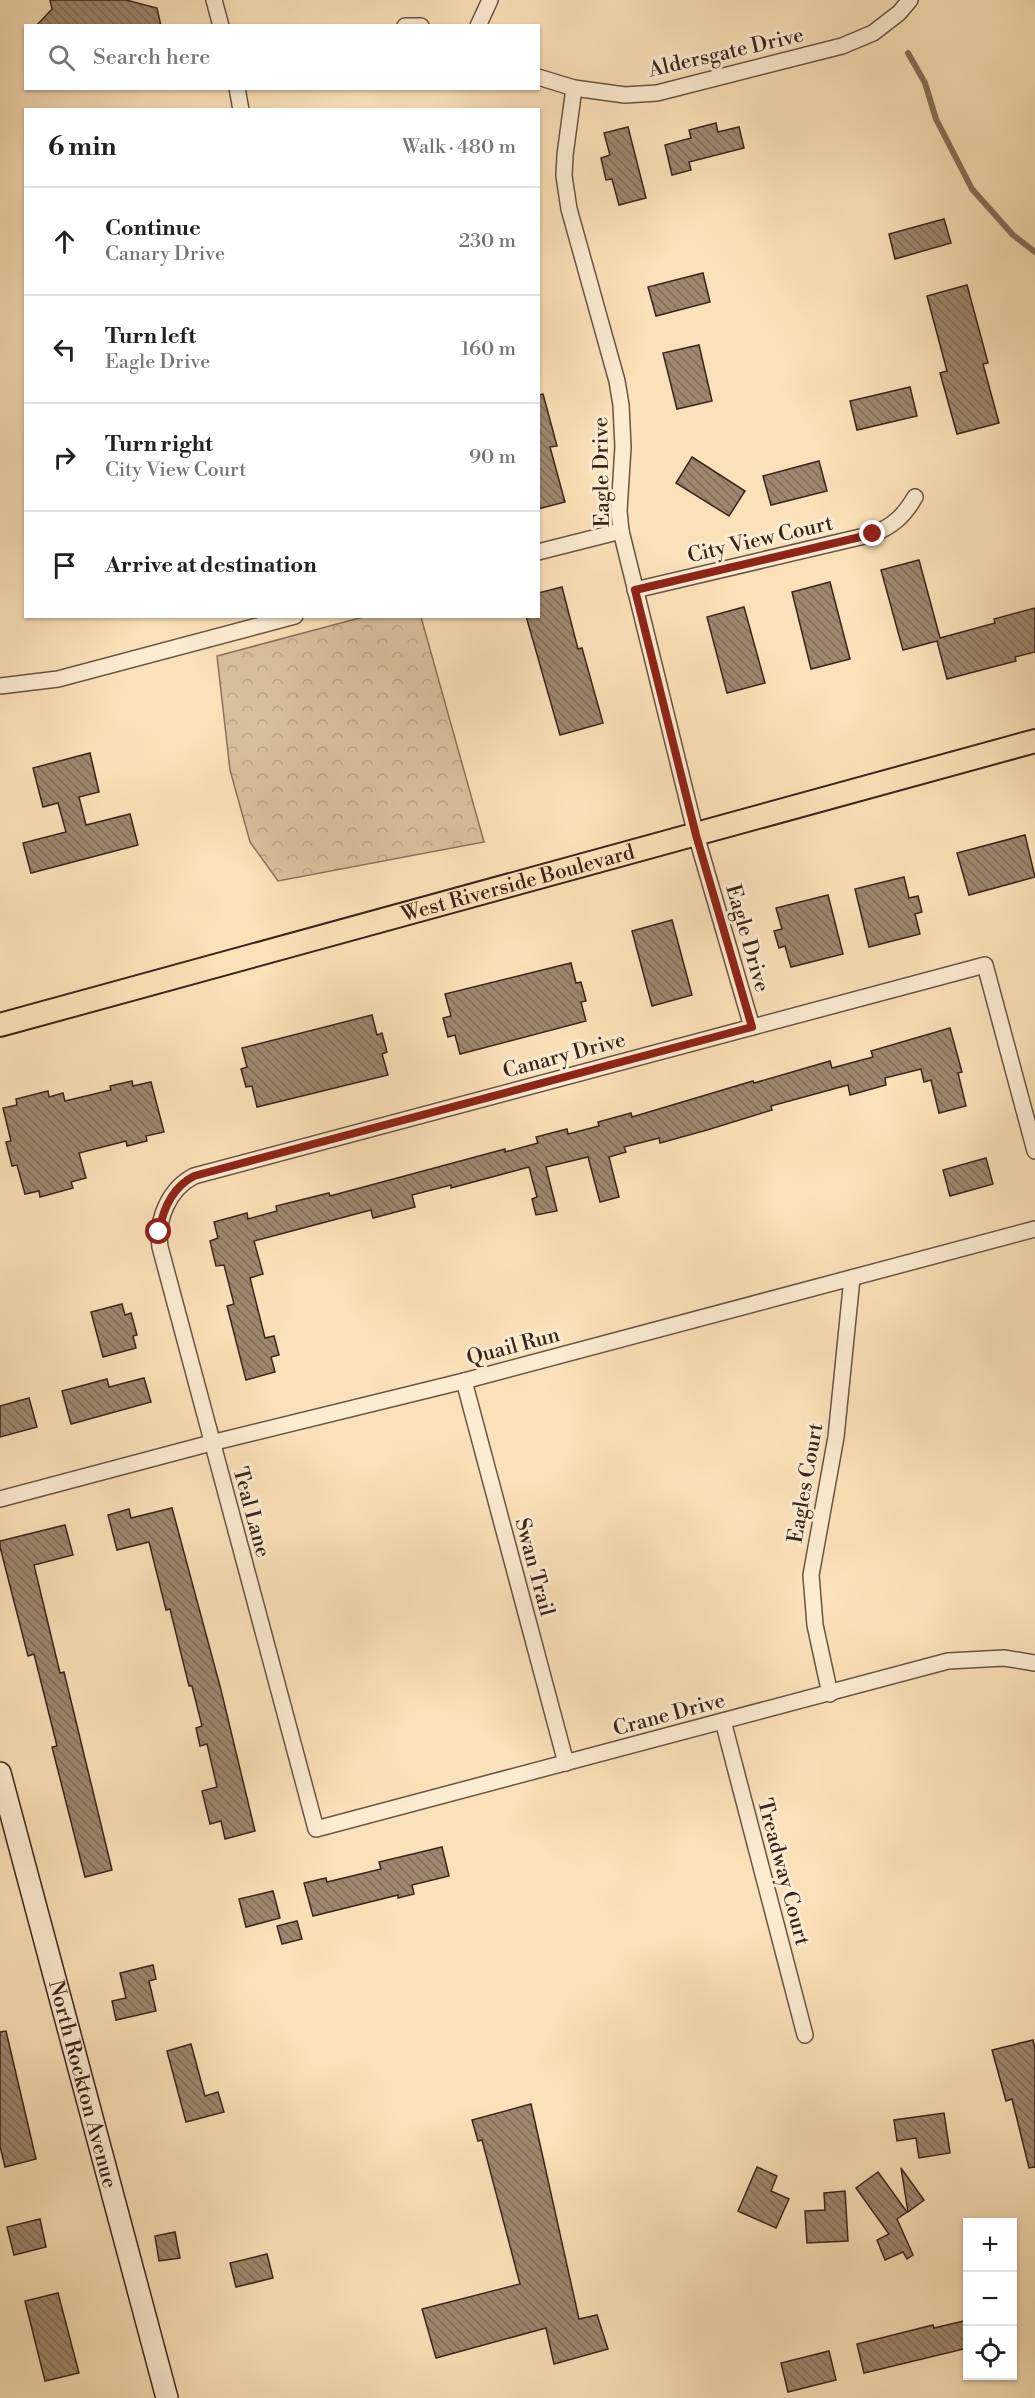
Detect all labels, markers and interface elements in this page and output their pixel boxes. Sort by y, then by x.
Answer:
street label: Aldersgate Drive [645,22,806,84]
search box [24,24,540,90]
icon: search [45,41,78,74]
text: Search here [93,44,210,71]
text: 6 min [48,131,116,163]
text: Walk · 480 m [402,135,516,160]
text: Continue [105,215,201,242]
icon: ahead [48,225,81,258]
text: 230 m [459,229,516,254]
text: Canary Drive [105,242,225,267]
text: Turn left [105,323,196,350]
icon: left [48,333,81,366]
text: 160 m [461,337,516,362]
text: Eagle Drive [105,350,210,375]
street label: Eagle Drive [588,416,616,528]
text: Turn right [105,431,213,458]
icon: right [48,441,81,474]
text: 90 m [469,445,516,470]
text: City View Court [105,458,246,483]
street label: City View Court [685,510,836,569]
route end [859,520,885,546]
icon: arrive [48,549,81,582]
text: Arrive at destination [105,552,317,579]
street label: West Riverside Boulevard [398,839,638,929]
street label: Eagle Drive [719,882,775,995]
street label: Canary Drive [500,1027,628,1085]
route start [145,1218,171,1244]
street label: Quail Run [464,1322,563,1372]
street label: Eagles Court [783,1420,829,1545]
street label: Teal Lane [227,1464,276,1560]
street label: Swan Trail [508,1515,560,1619]
street label: Crane Drive [610,1688,728,1742]
street label: Treadway Court [751,1796,815,1949]
street label: North Rockton Avenue [42,1977,122,2191]
map controls [963,2218,1017,2380]
button: + [963,2218,1017,2272]
button: − [963,2272,1017,2326]
button: locate [963,2326,1017,2380]

